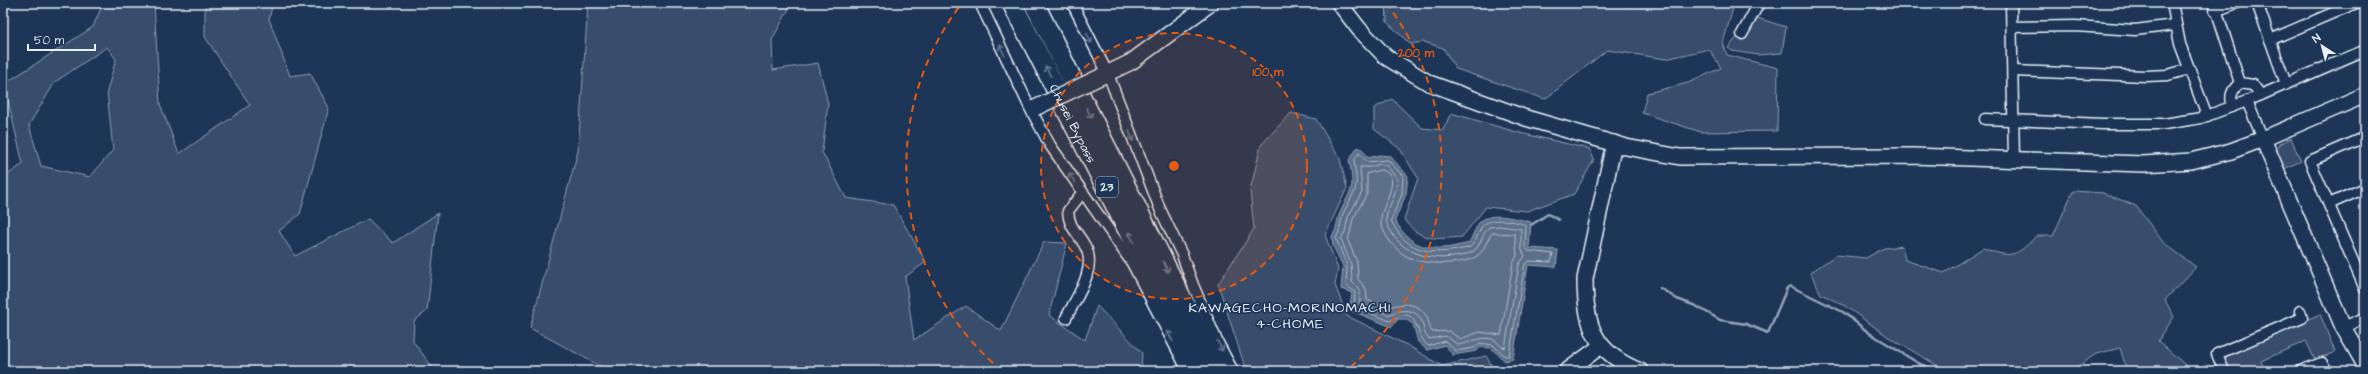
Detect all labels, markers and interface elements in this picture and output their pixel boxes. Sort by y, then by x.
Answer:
scale bar [28,26,95,52]
north arrow [2302,26,2342,66]
text: N [2309,30,2324,46]
text: 50 m [34,32,65,49]
one-way arrow [1086,32,1094,44]
one-way arrow [998,44,1005,56]
text: 200 m [1397,45,1435,62]
text: 100 m [1253,64,1284,81]
one-way arrow [1043,65,1051,77]
street label: Chusei Bypass [1045,81,1100,167]
one-way arrow [1086,106,1093,118]
one-way arrow [1128,130,1136,142]
centre of rings [1167,159,1181,173]
one-way arrow [1068,173,1076,184]
road number: 23 [1096,177,1118,197]
one-way arrow [1127,231,1134,243]
one-way arrow [1163,260,1170,272]
district label: KAWAGECHO-MORINOMACHI 4-CHOME [1189,298,1391,334]
one-way arrow [1166,330,1173,342]
one-way arrow [1217,340,1224,352]

